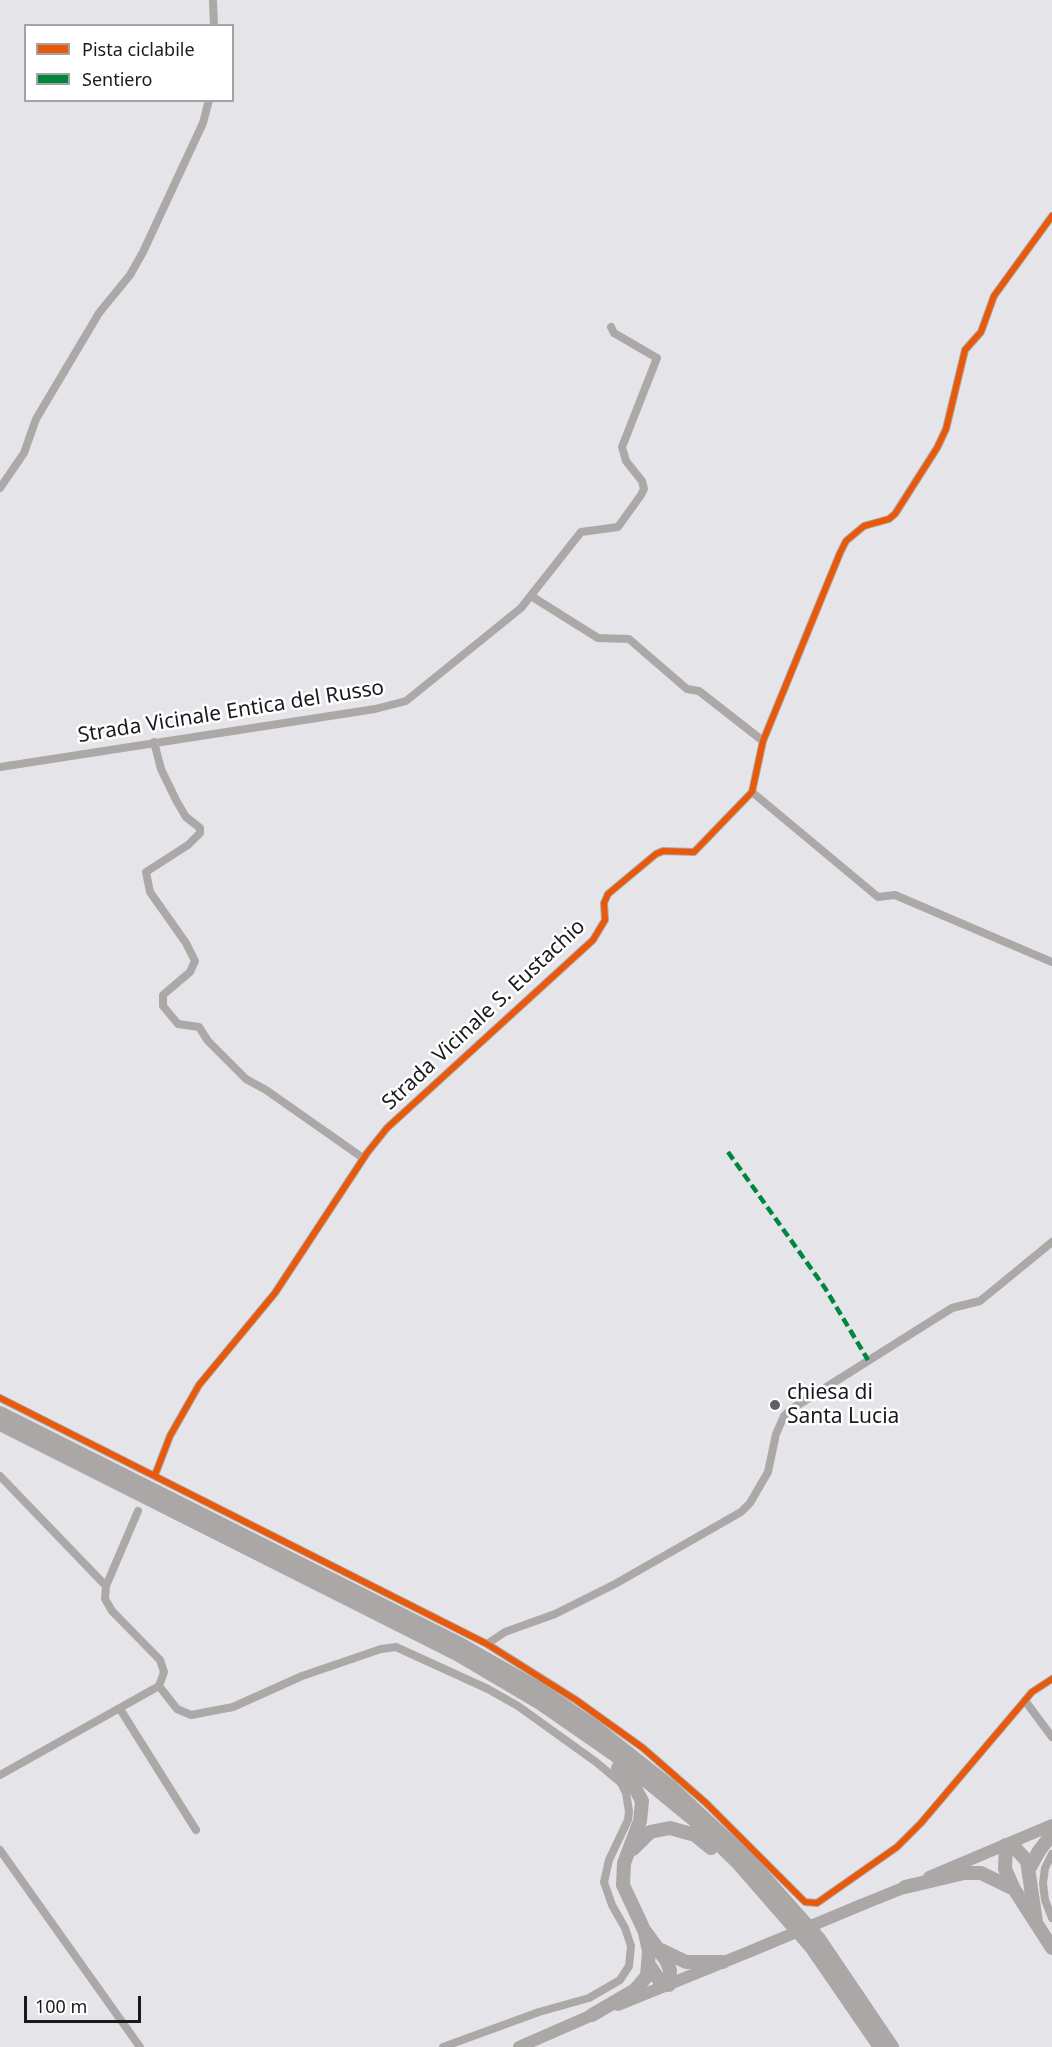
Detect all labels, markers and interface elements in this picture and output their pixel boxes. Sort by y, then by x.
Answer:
legend [24,24,234,102]
text: Pista ciclabile [82,37,195,61]
text: Sentiero [82,67,152,91]
street label: Strada Vicinale Entica del Russo [76,675,386,749]
street label: Strada Vicinale S. Eustachio [377,914,591,1116]
place label: chiesa di Santa Lucia [787,1380,899,1430]
marker: chiesa di Santa Lucia [768,1398,782,1412]
scale bar [27,1984,144,2022]
text: 100 m [35,1994,87,2018]

